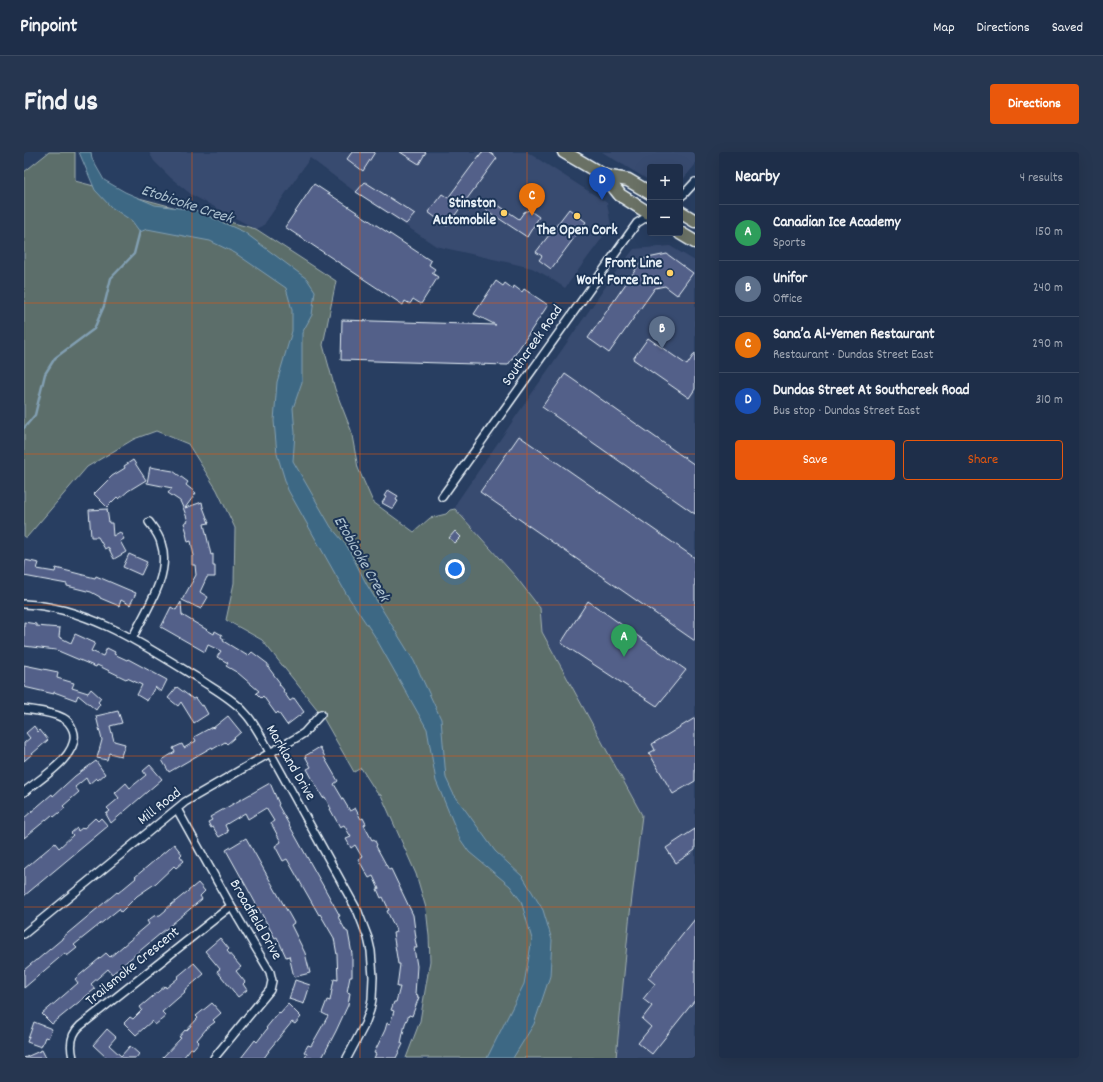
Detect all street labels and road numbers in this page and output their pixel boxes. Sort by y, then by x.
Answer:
street label: Southcreek Road [497,301,569,391]
street label: Markland Drive [259,721,321,805]
street label: Mill Road [133,783,187,831]
street label: Broadfield Drive [223,876,287,965]
street label: Trailsmoke Crescent [81,922,185,1012]

